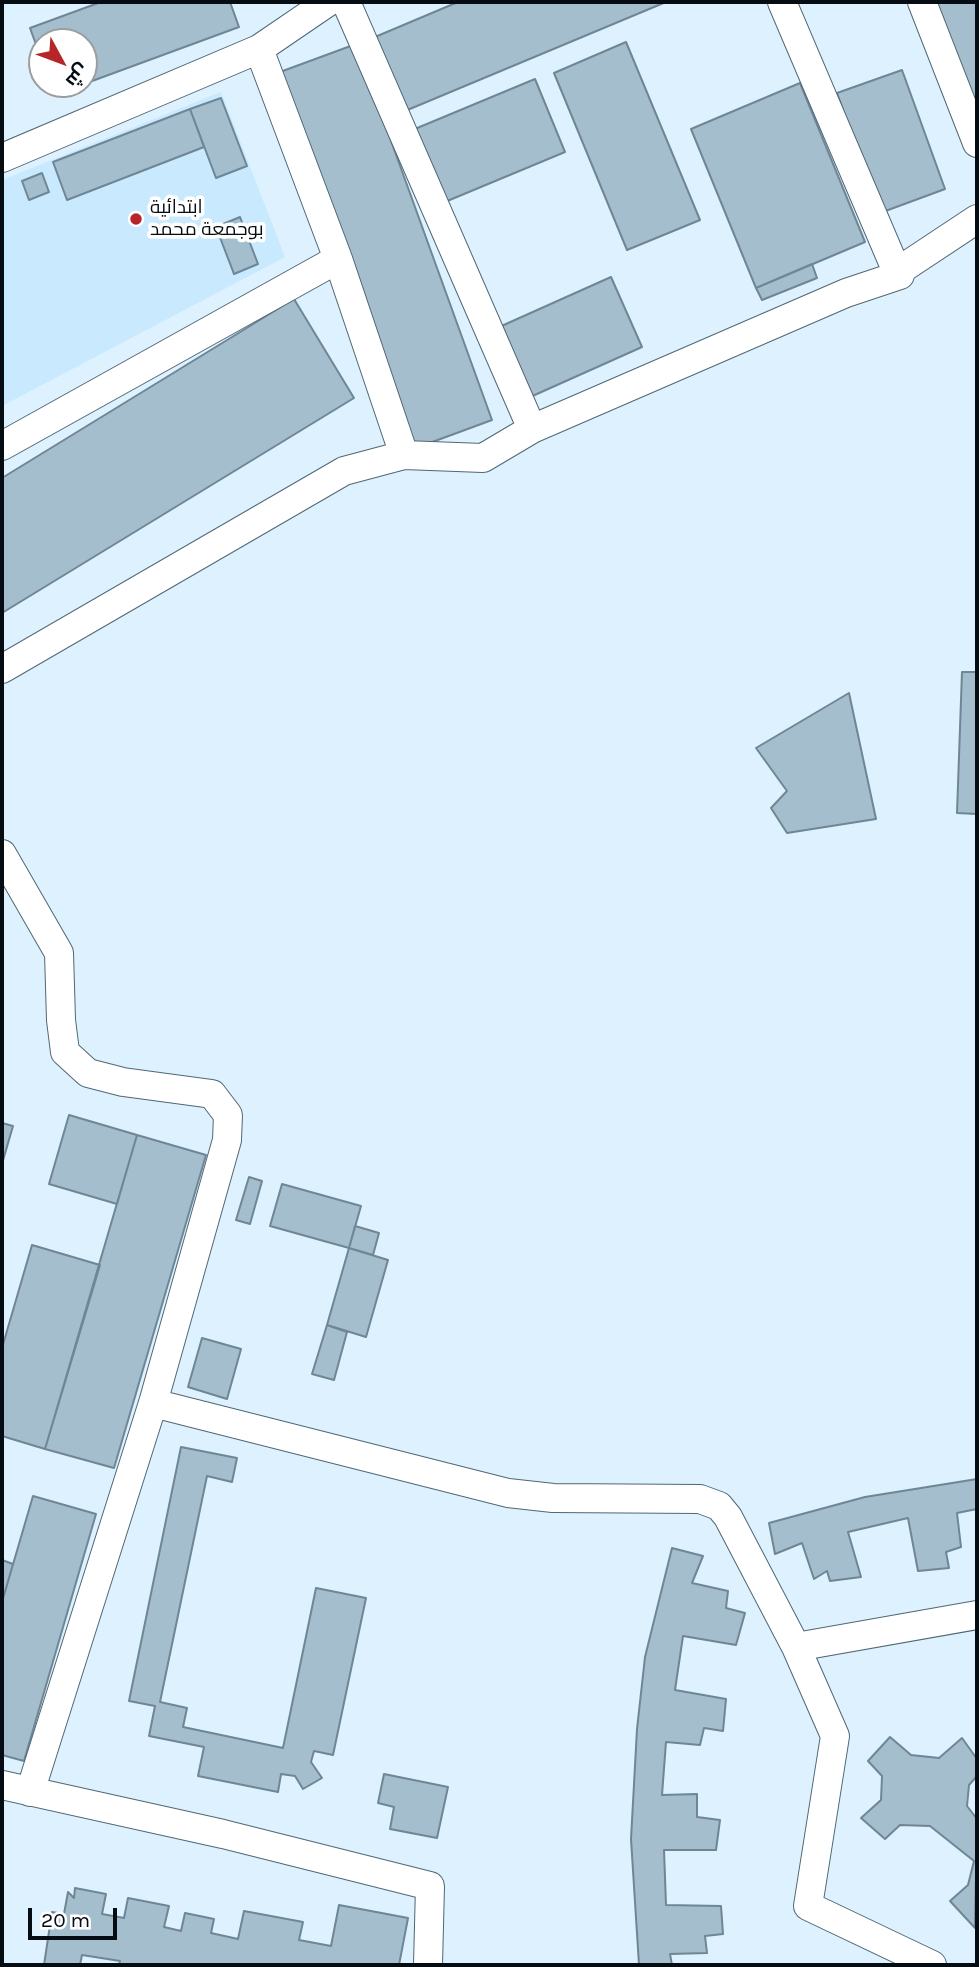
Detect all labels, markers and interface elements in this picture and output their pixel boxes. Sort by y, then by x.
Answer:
north arrow [28,28,98,98]
text: ش [61,59,94,92]
place label: ابتدائية بوجمعة محمد [150,197,264,241]
marker: ابتدائية بوجمعة محمد [128,211,144,227]
scale bar [32,1894,121,1938]
text: 20 m [41,1908,90,1932]

